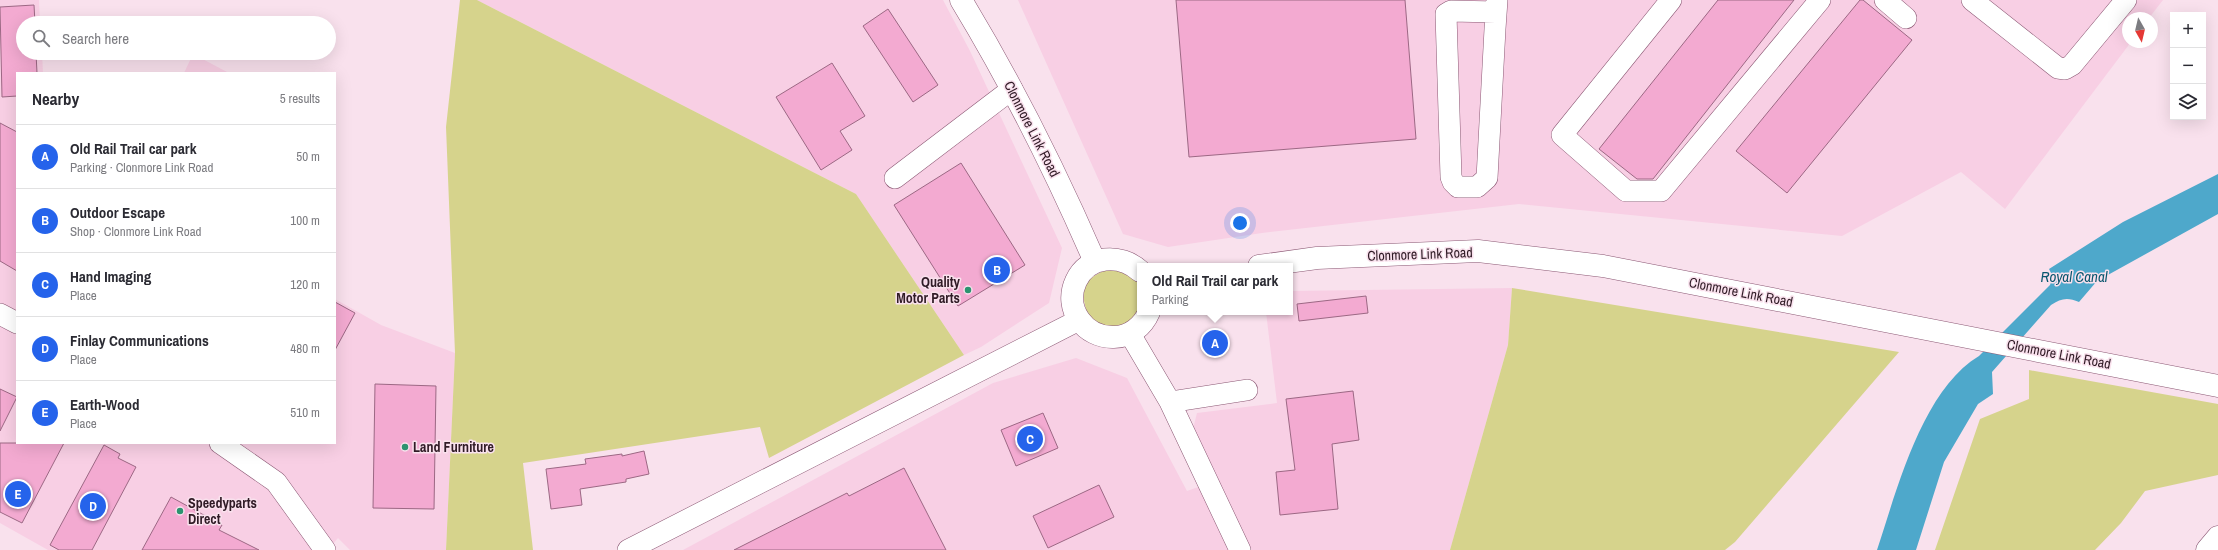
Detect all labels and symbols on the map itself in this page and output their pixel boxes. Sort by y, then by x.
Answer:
north arrow [2122,12,2158,48]
street label: Clonmore Link Road [1000,78,1064,180]
your location [1230,213,1250,233]
street label: Clonmore Link Road [1367,243,1473,265]
pin: B [984,255,1010,285]
water label: Royal Canal [2041,266,2108,287]
place label: Quality Motor Parts [896,273,961,307]
street label: Clonmore Link Road [1688,273,1794,311]
marker: Quality Motor Parts [963,285,973,295]
pin: A [1202,328,1228,358]
street label: Clonmore Link Road [2006,335,2112,373]
pin: C [1017,424,1043,454]
place label: Land Furniture [413,438,494,456]
marker: Land Furniture [400,442,410,452]
pin: E [5,479,31,509]
pin: D [80,491,106,521]
place label: Speedyparts Direct [188,494,257,528]
marker: Speedyparts Direct [175,506,185,516]

